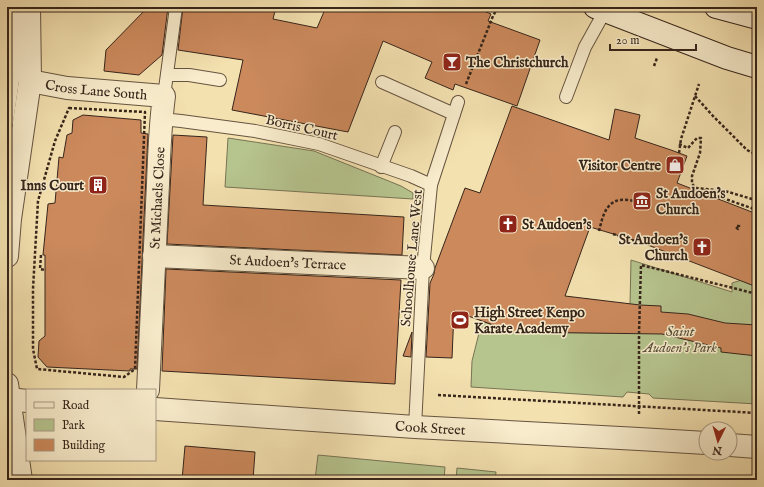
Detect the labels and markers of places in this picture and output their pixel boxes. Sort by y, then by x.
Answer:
bar icon: The Christchurch [441,51,463,73]
place label: The Christchurch [465,54,569,72]
shop icon: Visitor Centre [664,154,686,176]
place label: Visitor Centre [578,157,662,175]
building icon: Inns Court [87,174,109,196]
place label: Inns Court [20,177,84,195]
place label: St Audoen’s Church [656,185,726,219]
museum icon: St Audoen’s Church [631,190,653,212]
church icon: St Audoen's [497,213,519,235]
place label: St Audoen's [522,216,591,234]
place label: St Audoen's Church [619,231,689,265]
church icon: St Audoen's Church [691,236,713,258]
place label: High Street Kenpo Karate Academy [474,304,585,338]
sports icon: High Street Kenpo Karate Academy [449,309,471,331]

